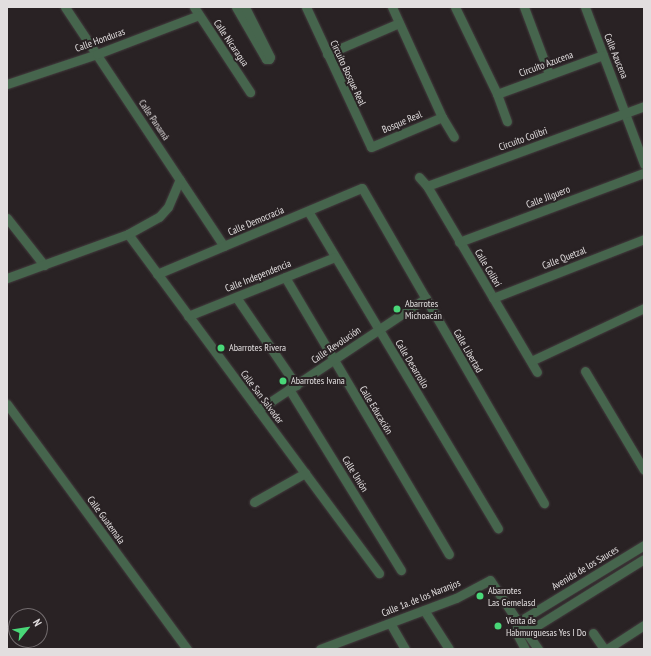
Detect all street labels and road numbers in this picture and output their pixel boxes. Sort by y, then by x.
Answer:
street label: Calle Nicaragua [211,17,251,69]
street label: Calle Honduras [73,25,127,55]
street label: Calle Azucena [601,32,631,80]
street label: Circuito Bosque Real [328,38,368,108]
street label: Circuito Azucena [517,49,575,79]
street label: Calle Panamá [136,97,172,143]
street label: Bosque Real [380,108,424,136]
street label: Circuito Colibri [497,125,549,153]
street label: Calle Jilguero [524,183,572,211]
street label: Calle Democracia [226,204,286,238]
street label: Calle Quetzal [540,244,588,272]
street label: Calle Colibrí [472,247,504,289]
street label: Calle Independencia [223,257,293,295]
street label: Calle Revolución [309,324,363,366]
street label: Calle Libertad [451,327,485,375]
street label: Calle Desarrollo [393,337,431,391]
street label: Calle San Salvador [238,368,286,426]
street label: Calle Educación [357,384,395,436]
street label: Calle Unión [339,454,371,494]
street label: Calle Guatemala [85,494,127,546]
street label: Avenida de los Sauces [549,543,621,593]
street label: Calle 1a. de los Naranjos [379,577,463,619]

